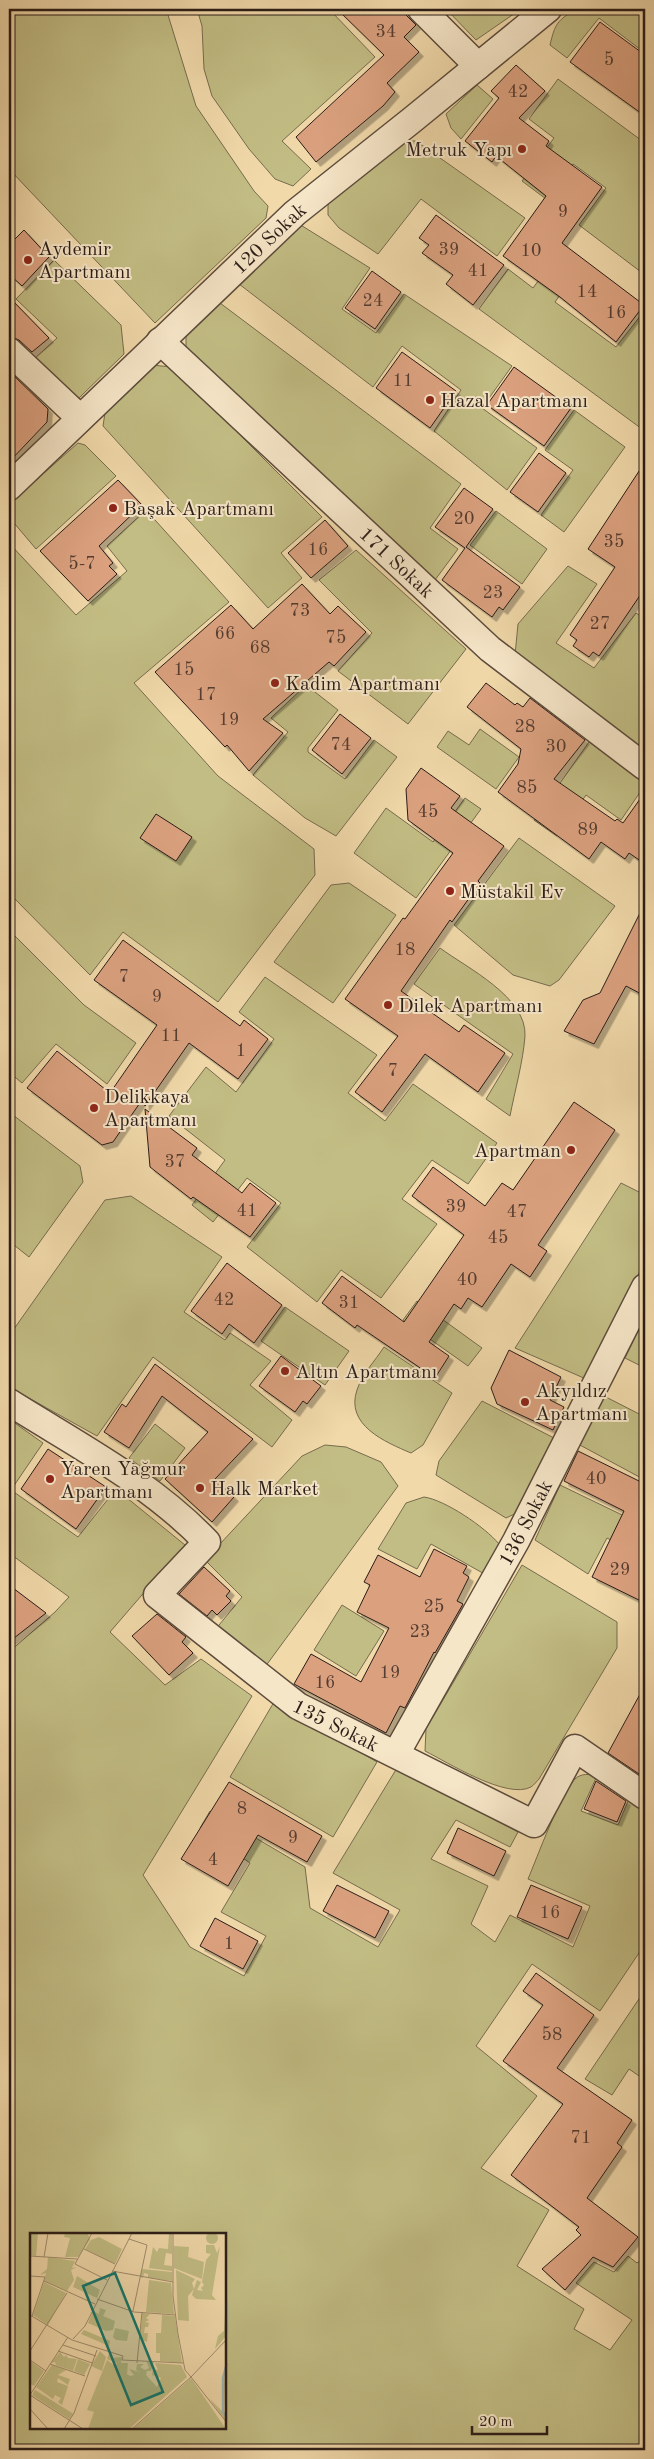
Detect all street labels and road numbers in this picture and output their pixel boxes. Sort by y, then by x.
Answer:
street label: 120 Sokak [230,200,311,279]
street label: 171 Sokak [355,524,436,603]
street label: 136 Sokak [496,1477,557,1570]
street label: 135 Sokak [289,1697,381,1757]

